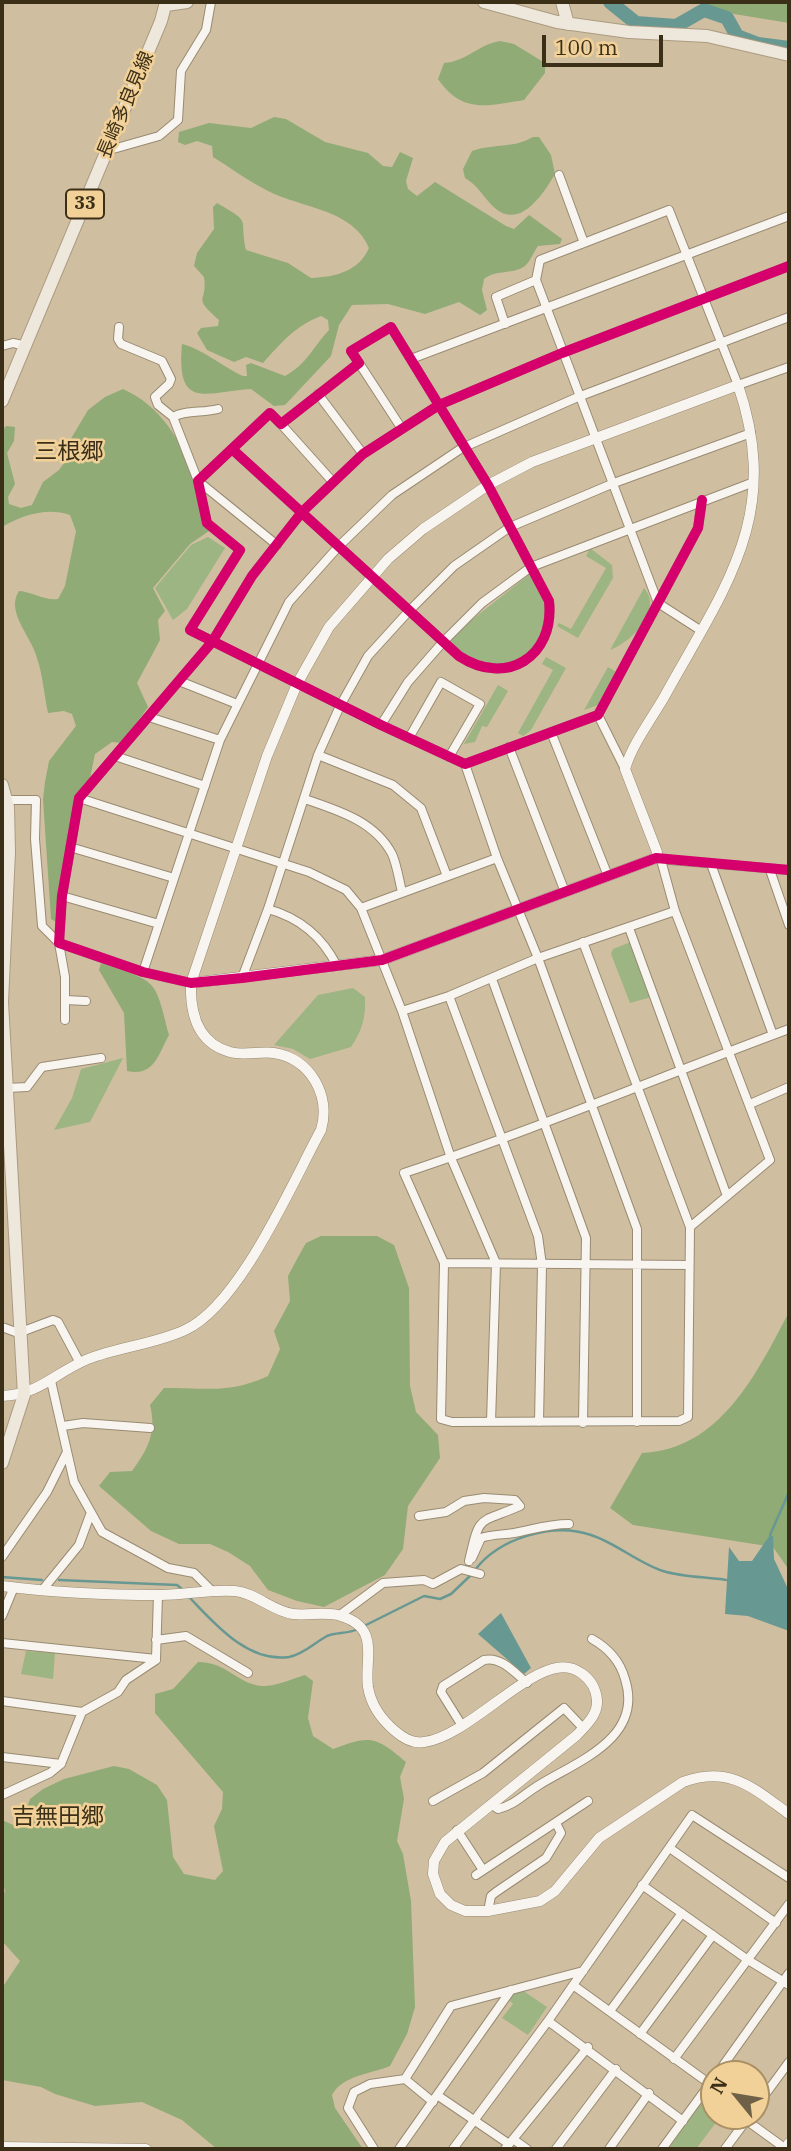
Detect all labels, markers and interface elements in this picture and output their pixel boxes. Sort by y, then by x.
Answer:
scale bar [546,21,667,65]
text: 100 m [555,33,618,61]
street label: 長崎多良見線 [93,48,159,162]
road number: 33 [66,190,104,218]
district label: 三根郷 [35,438,103,466]
district label: 吉無田郷 [12,1803,104,1831]
north arrow [700,2060,770,2130]
text: N [704,2073,733,2098]

